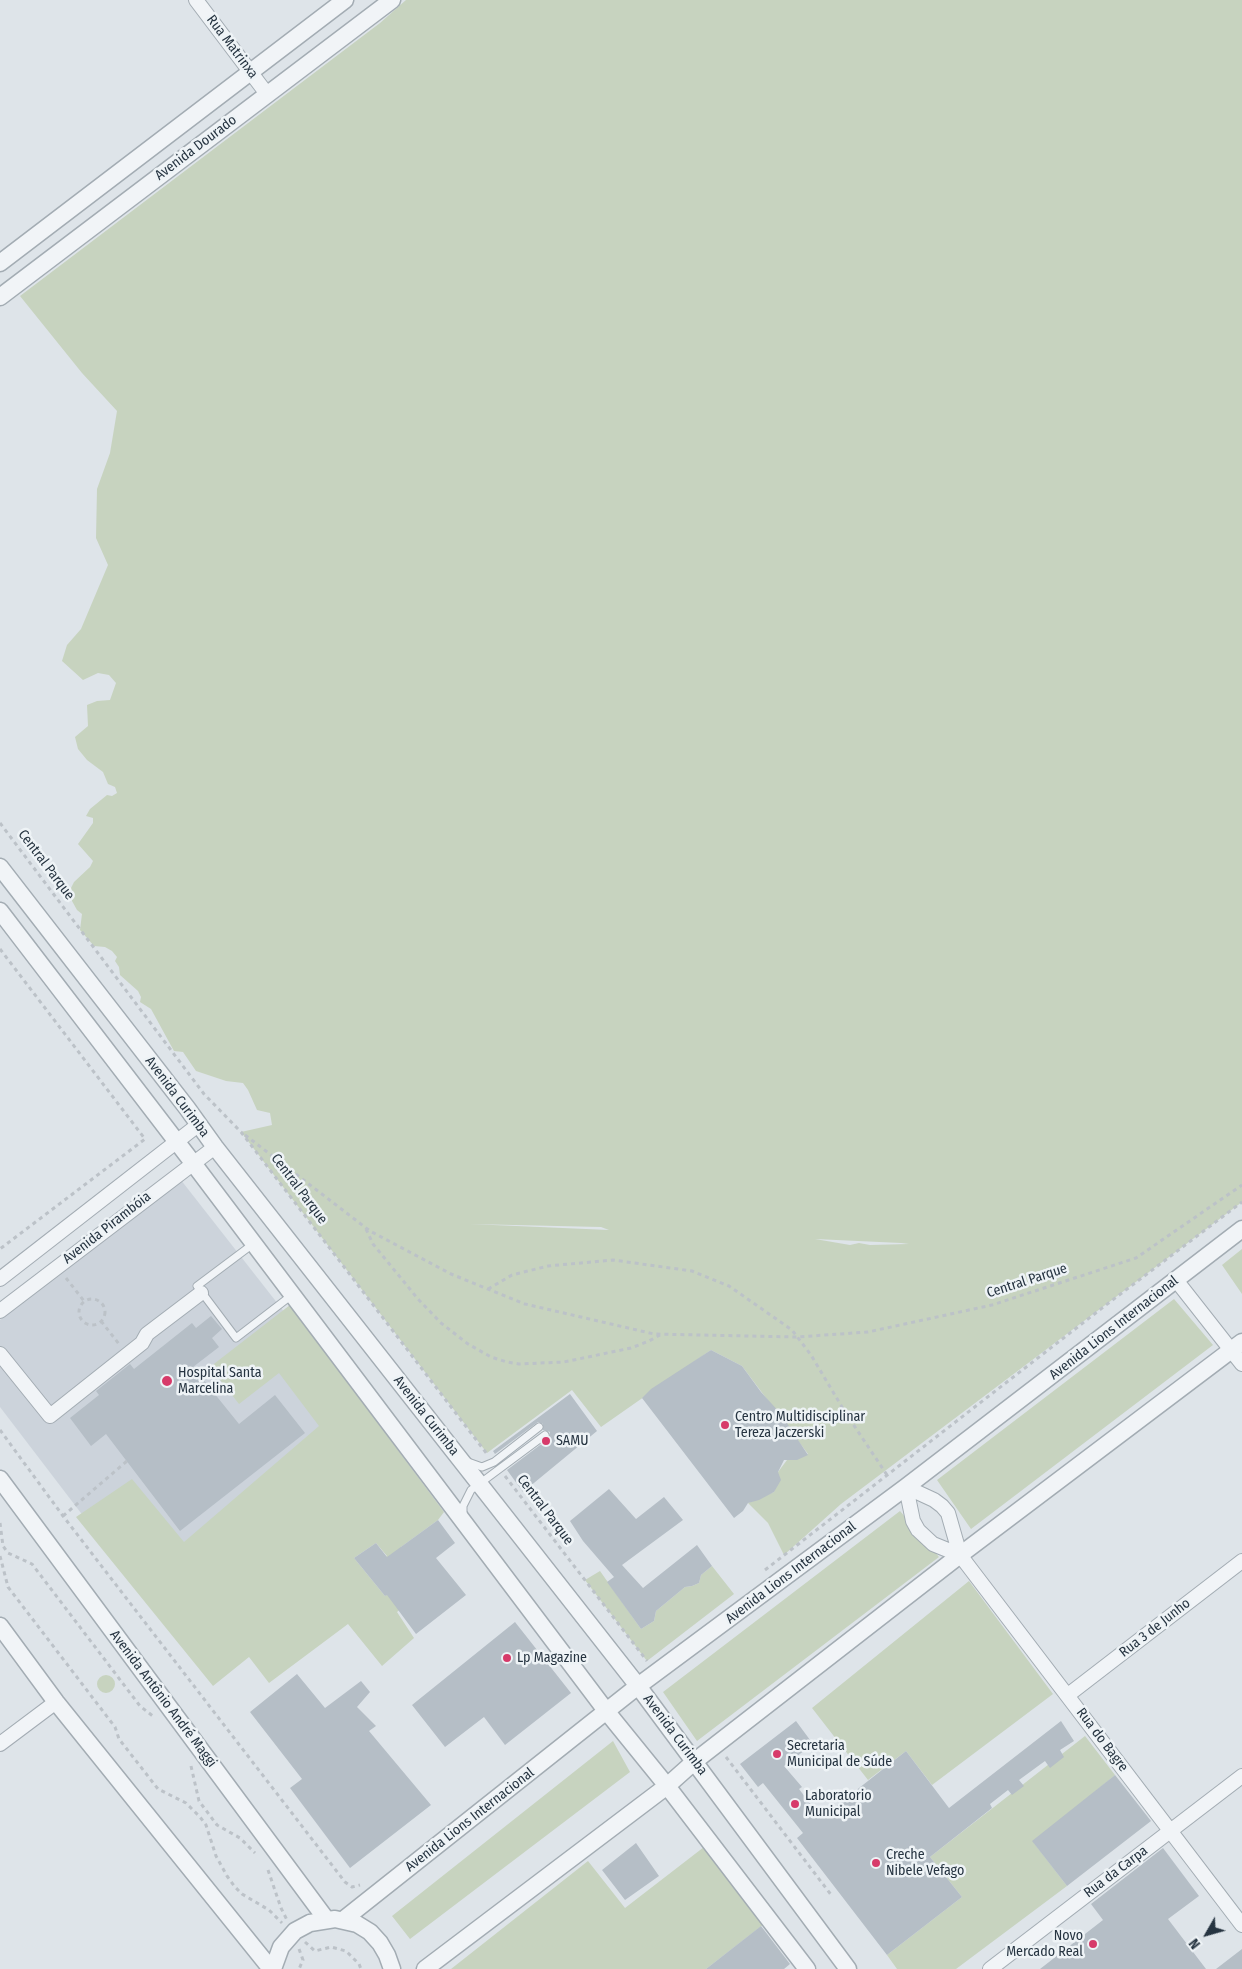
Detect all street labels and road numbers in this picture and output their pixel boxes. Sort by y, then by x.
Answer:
street label: Rua Matrinxa [203,12,261,82]
street label: Avenida Dourado [152,112,240,184]
street label: Central Parque [14,827,78,903]
street label: Avenida Curimba [141,1053,213,1141]
street label: Central Parque [267,1151,331,1227]
street label: Avenida Pirambóia [60,1188,154,1268]
street label: Central Parque [985,1260,1069,1302]
street label: Avenida Lions Internacional [1046,1272,1182,1384]
street label: Avenida Curimba [390,1373,462,1459]
street label: Central Parque [513,1472,577,1548]
street label: Avenida Lions Internacional [722,1518,860,1628]
street label: Rua 3 de Junho [1116,1595,1194,1661]
street label: Avenida Antônio André Maggi [106,1627,220,1771]
street label: Avenida Curimba [639,1691,711,1779]
street label: Rua do Bagre [1073,1705,1131,1775]
street label: Avenida Lions Internacional [402,1764,538,1876]
street label: Rua da Carpa [1081,1843,1151,1901]

